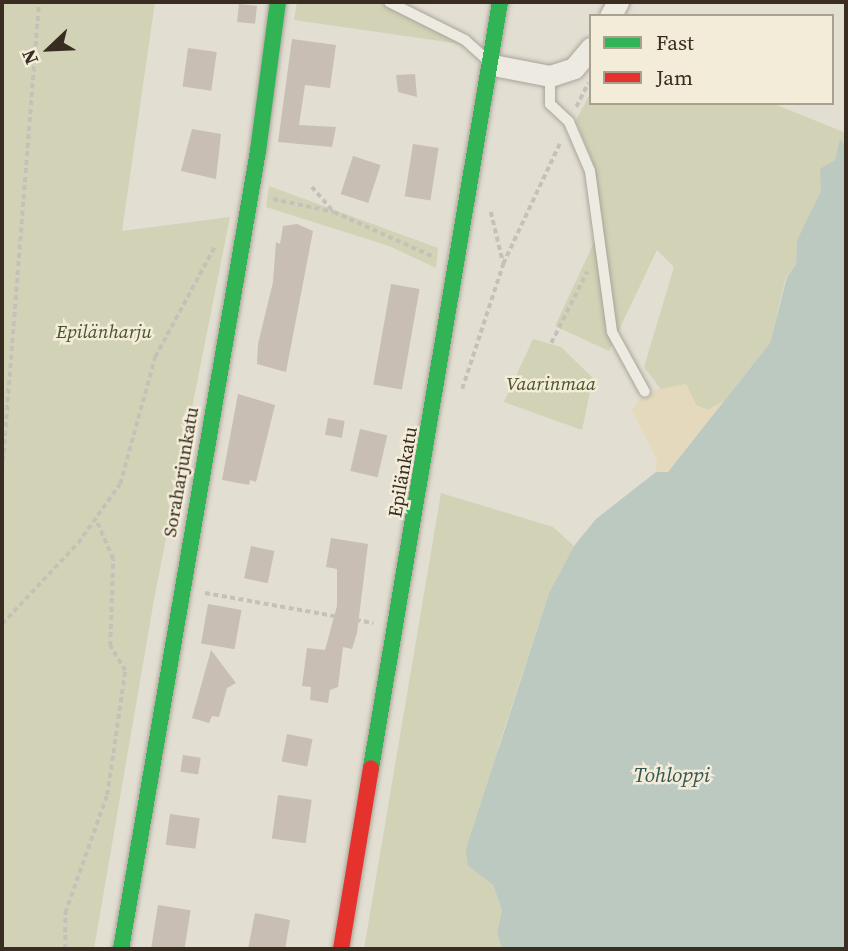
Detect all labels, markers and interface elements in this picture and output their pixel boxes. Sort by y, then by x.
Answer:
north arrow [14,14,84,84]
legend [589,14,834,105]
text: Fast [656,28,694,57]
text: N [15,46,44,69]
text: Jam [656,63,693,92]
park label: Epilänharju [56,321,152,343]
park label: Vaarinmaa [506,373,596,395]
street label: Soraharjunkatu [158,405,204,539]
street label: Epilänkatu [384,425,422,519]
water label: Tohloppi [634,762,710,788]

